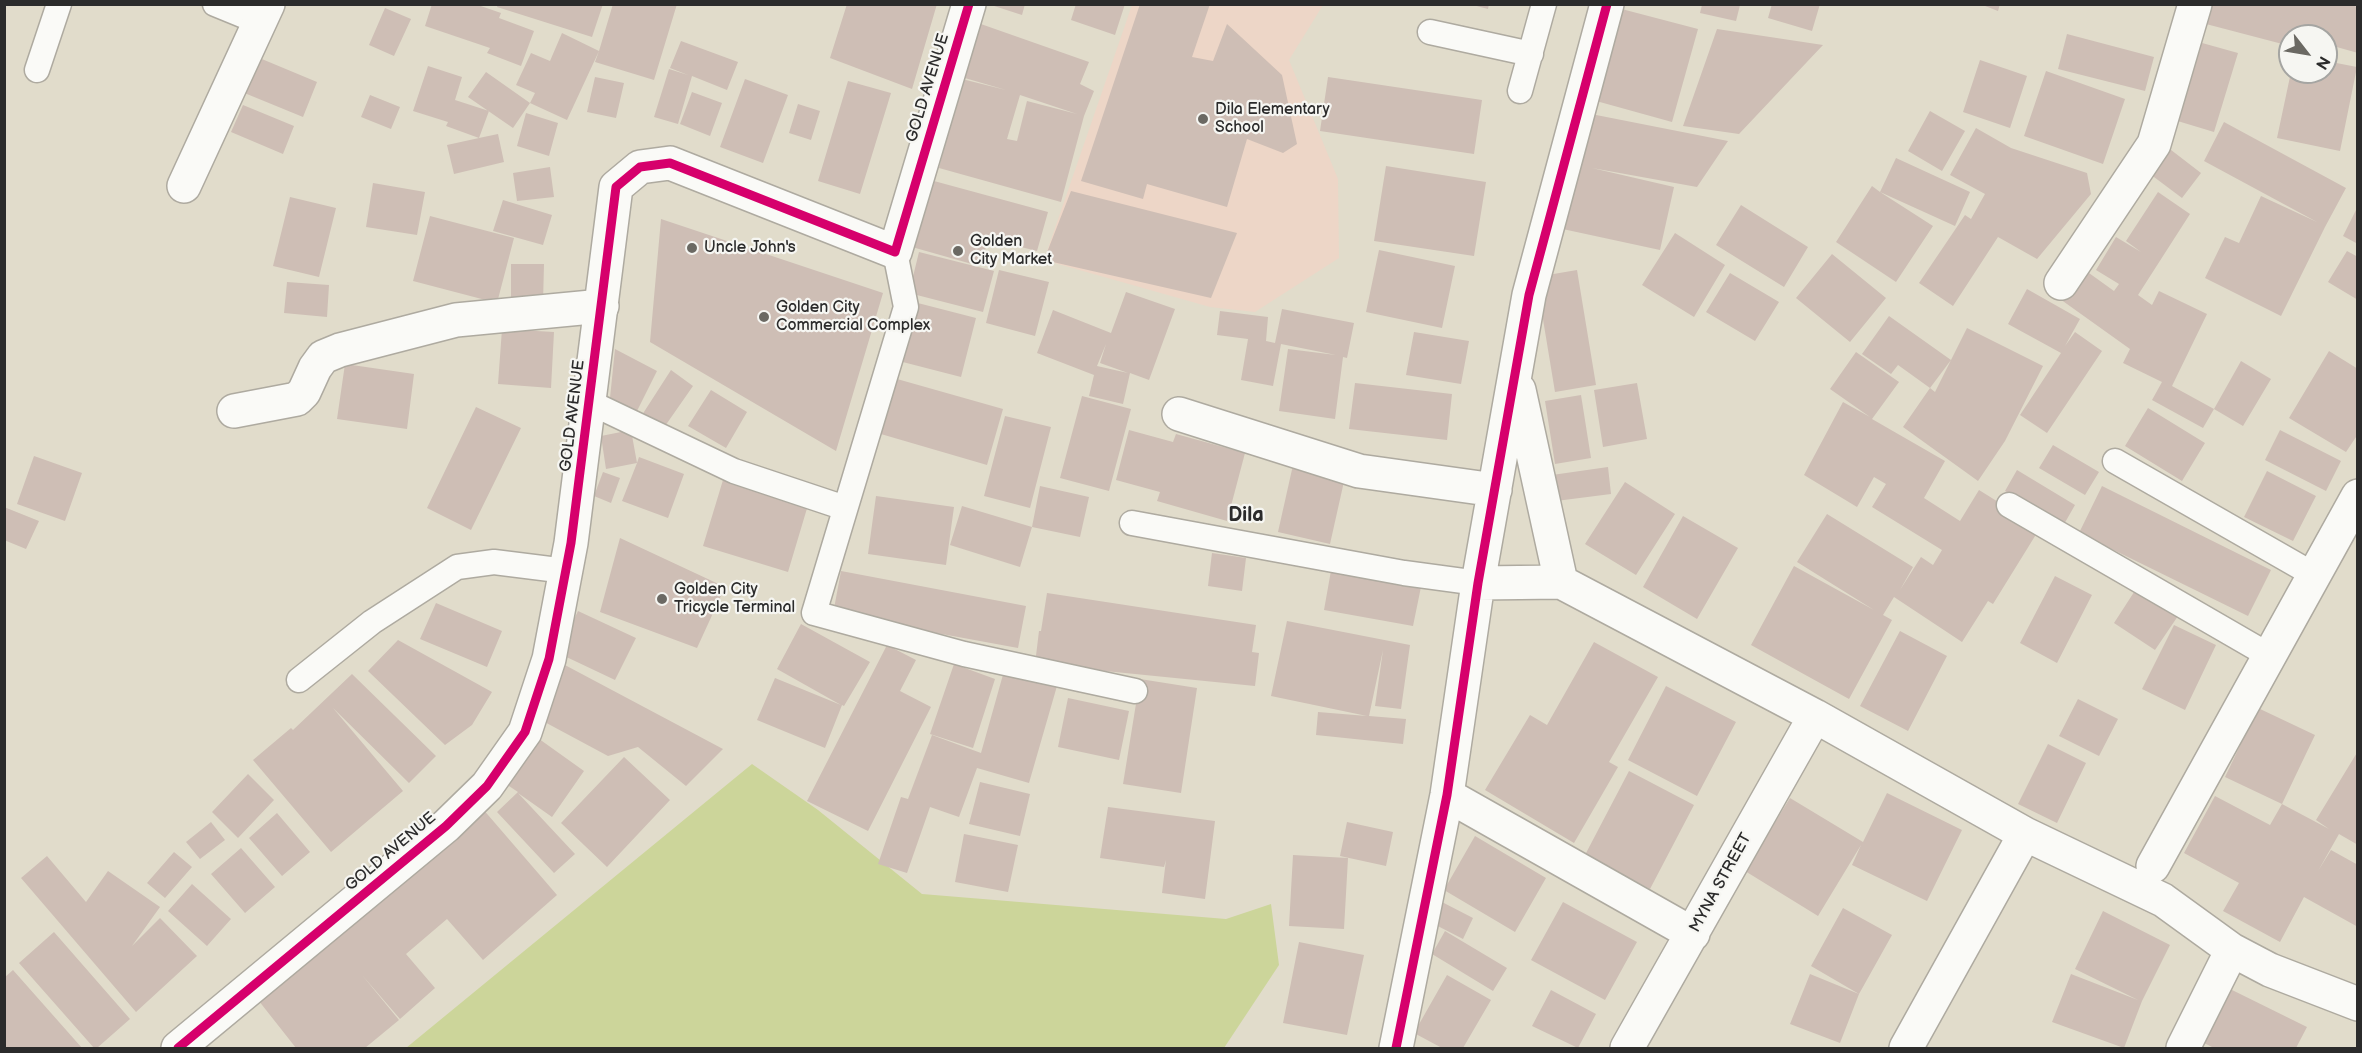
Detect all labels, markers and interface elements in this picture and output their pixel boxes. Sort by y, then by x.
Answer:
north arrow [2278,24,2338,84]
street label: GOLD AVENUE [902,31,954,145]
text: N [2311,52,2333,73]
place label: Dila Elementary School [1215,100,1330,138]
marker: Dila Elementary School [1196,112,1210,126]
place label: Golden City Market [970,232,1052,270]
place label: Uncle John's [704,238,796,258]
marker: Uncle John's [685,241,699,255]
marker: Golden City Market [951,244,965,258]
place label: Golden City Commercial Complex [776,298,930,336]
marker: Golden City Commercial Complex [757,310,771,324]
street label: GOLD AVENUE [557,359,589,473]
district label: Dila [1228,504,1264,528]
place label: Golden City Tricycle Terminal [674,580,795,618]
marker: Golden City Tricycle Terminal [655,592,669,606]
street label: GOLD AVENUE [342,808,440,896]
street label: MYNA STREET [1686,830,1756,936]

